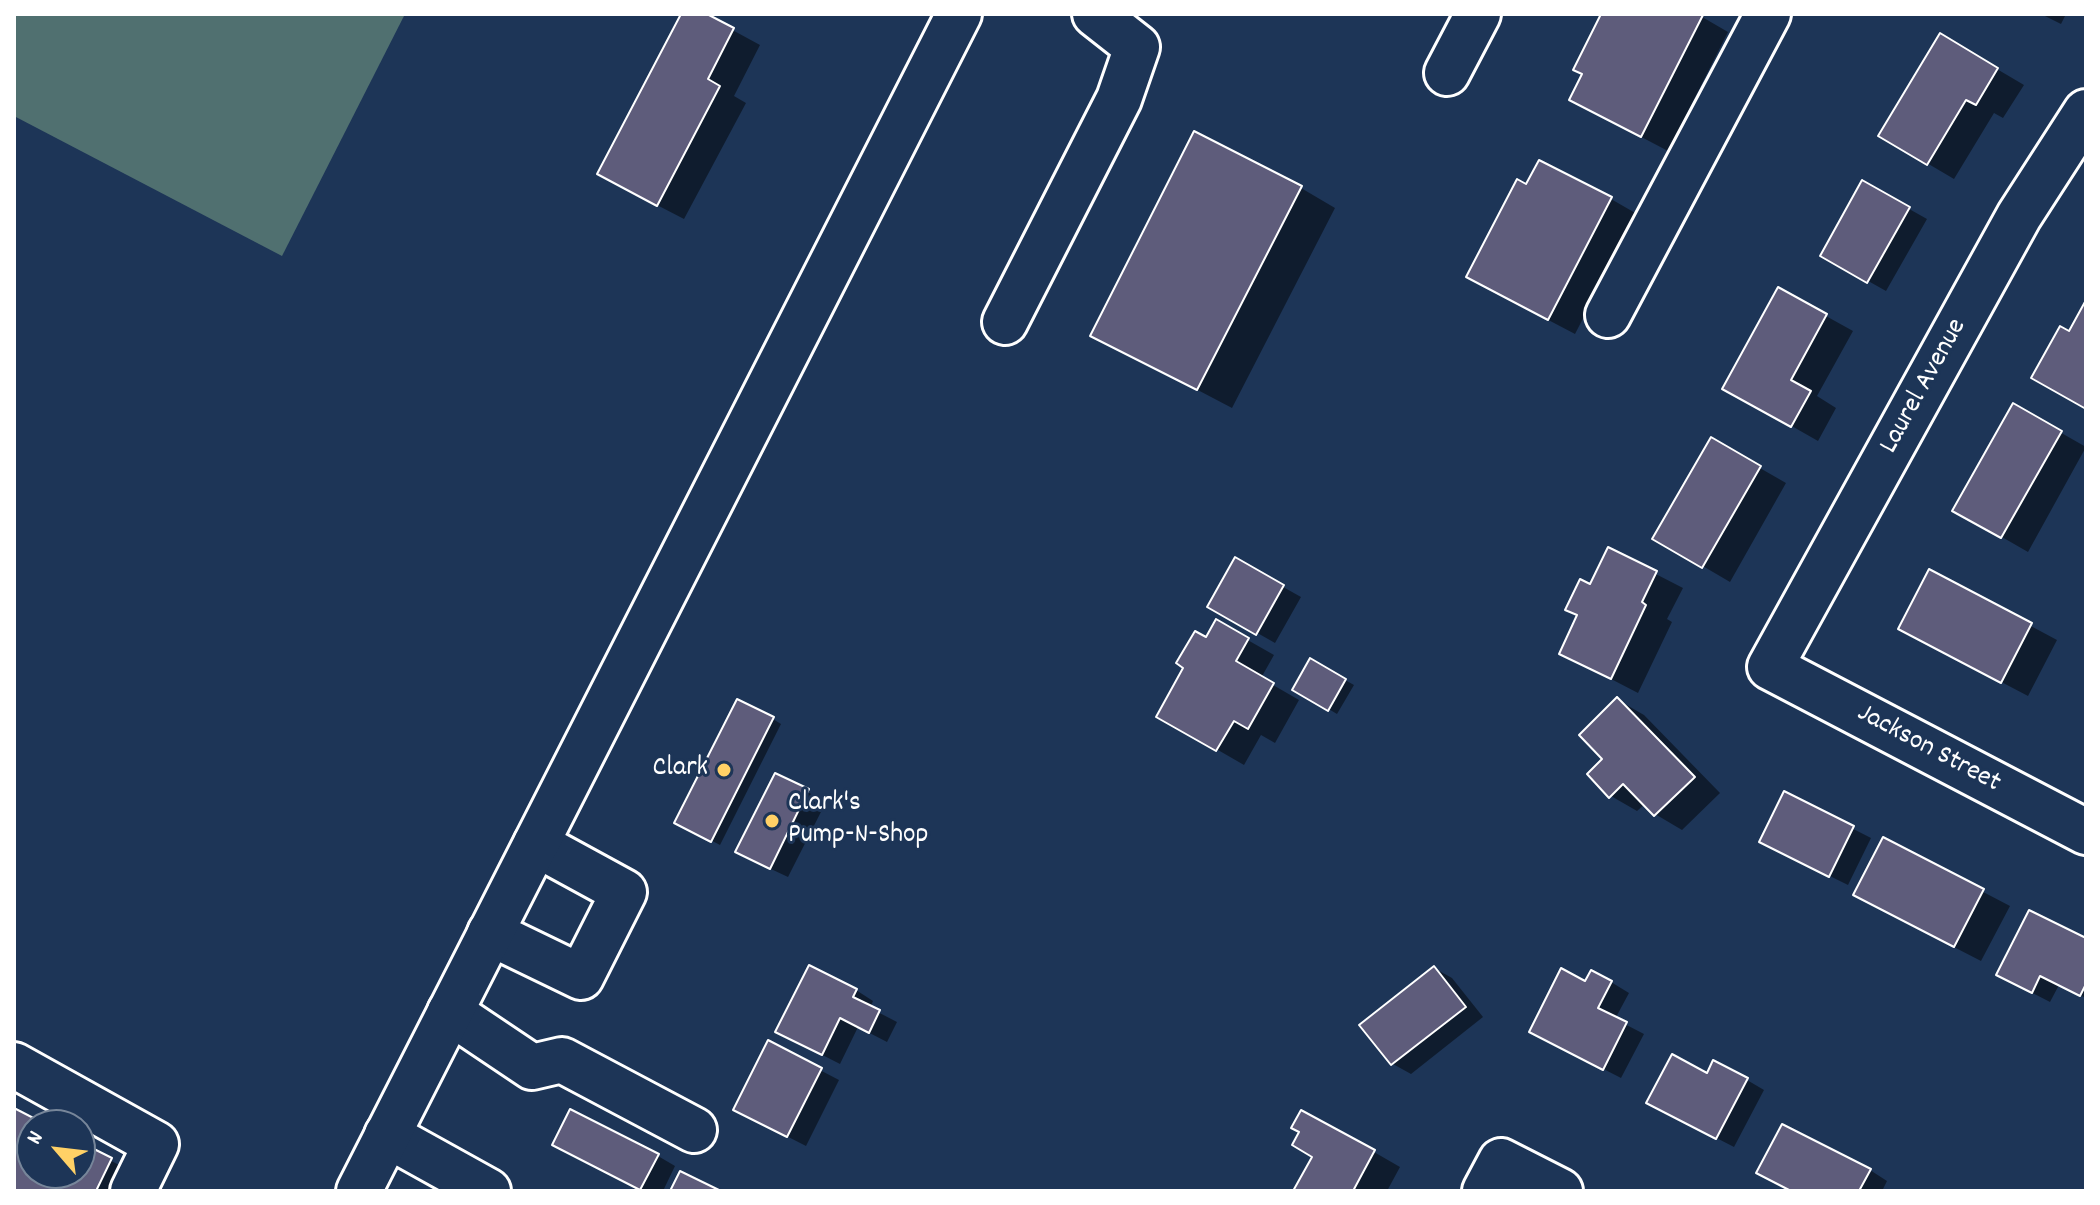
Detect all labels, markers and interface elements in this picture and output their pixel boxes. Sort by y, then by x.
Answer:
street label: Laurel Avenue [1874,314,1976,460]
street label: Jackson Street [1850,698,2006,802]
place label: Clark [653,753,708,787]
marker: Clark [715,761,733,779]
place label: Clark's Pump-N-Shop [788,788,928,854]
marker: Clark's Pump-N-Shop [763,812,781,830]
north arrow [16,1109,96,1189]
text: N [20,1126,52,1151]

